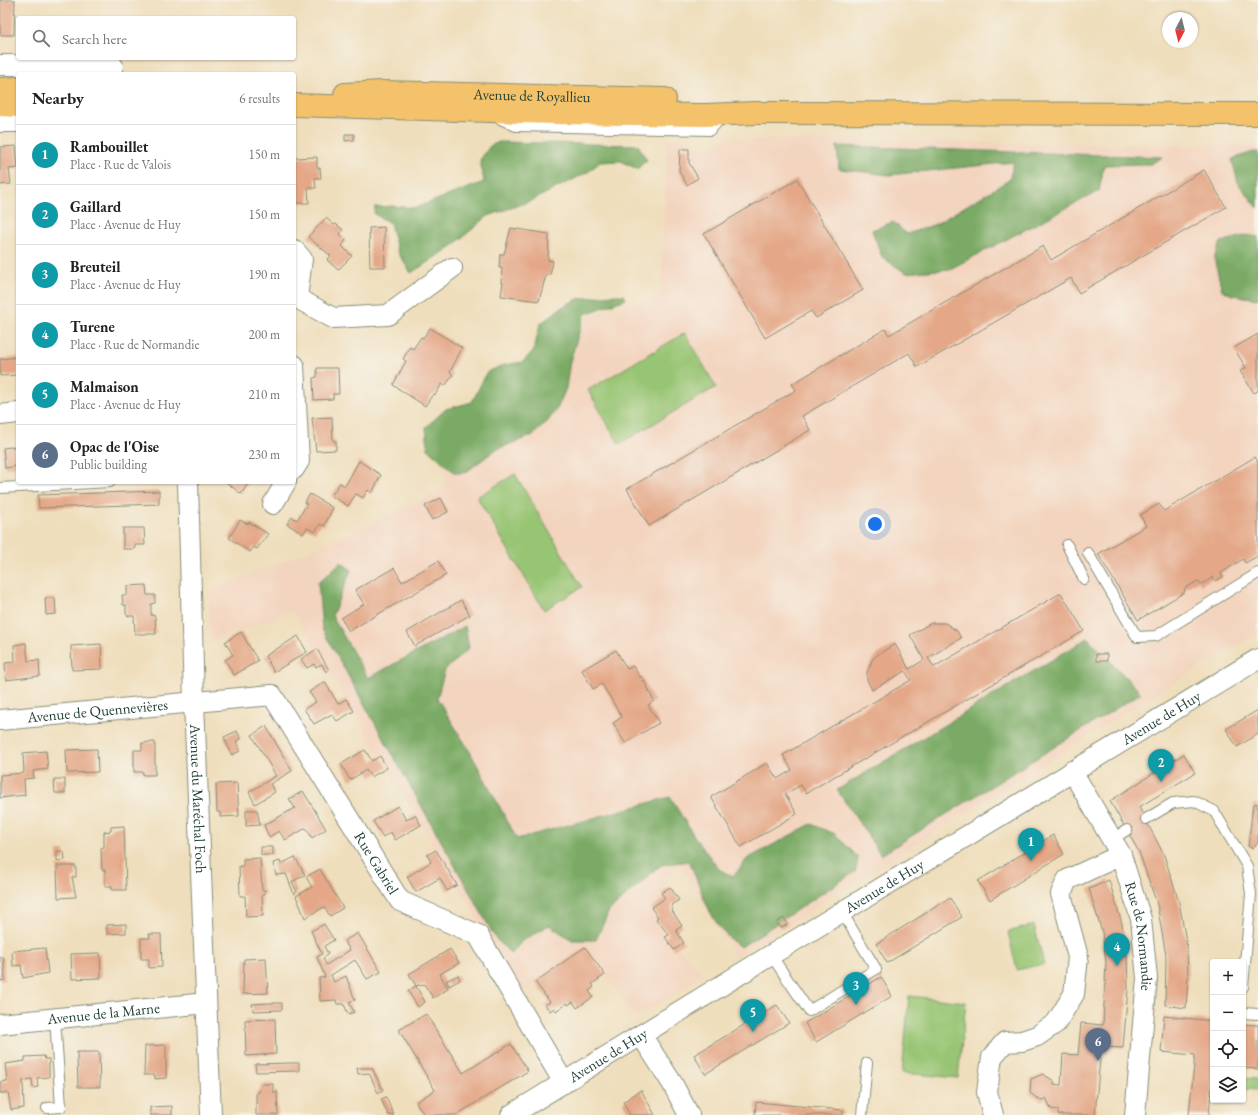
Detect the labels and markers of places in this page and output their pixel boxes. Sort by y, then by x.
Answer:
pin: 2 [1148,749,1174,782]
pin: 1 [1018,828,1044,861]
pin: 4 [1104,933,1130,966]
pin: 3 [843,972,869,1005]
pin: 5 [740,999,766,1032]
pin: 6 [1085,1028,1111,1061]

